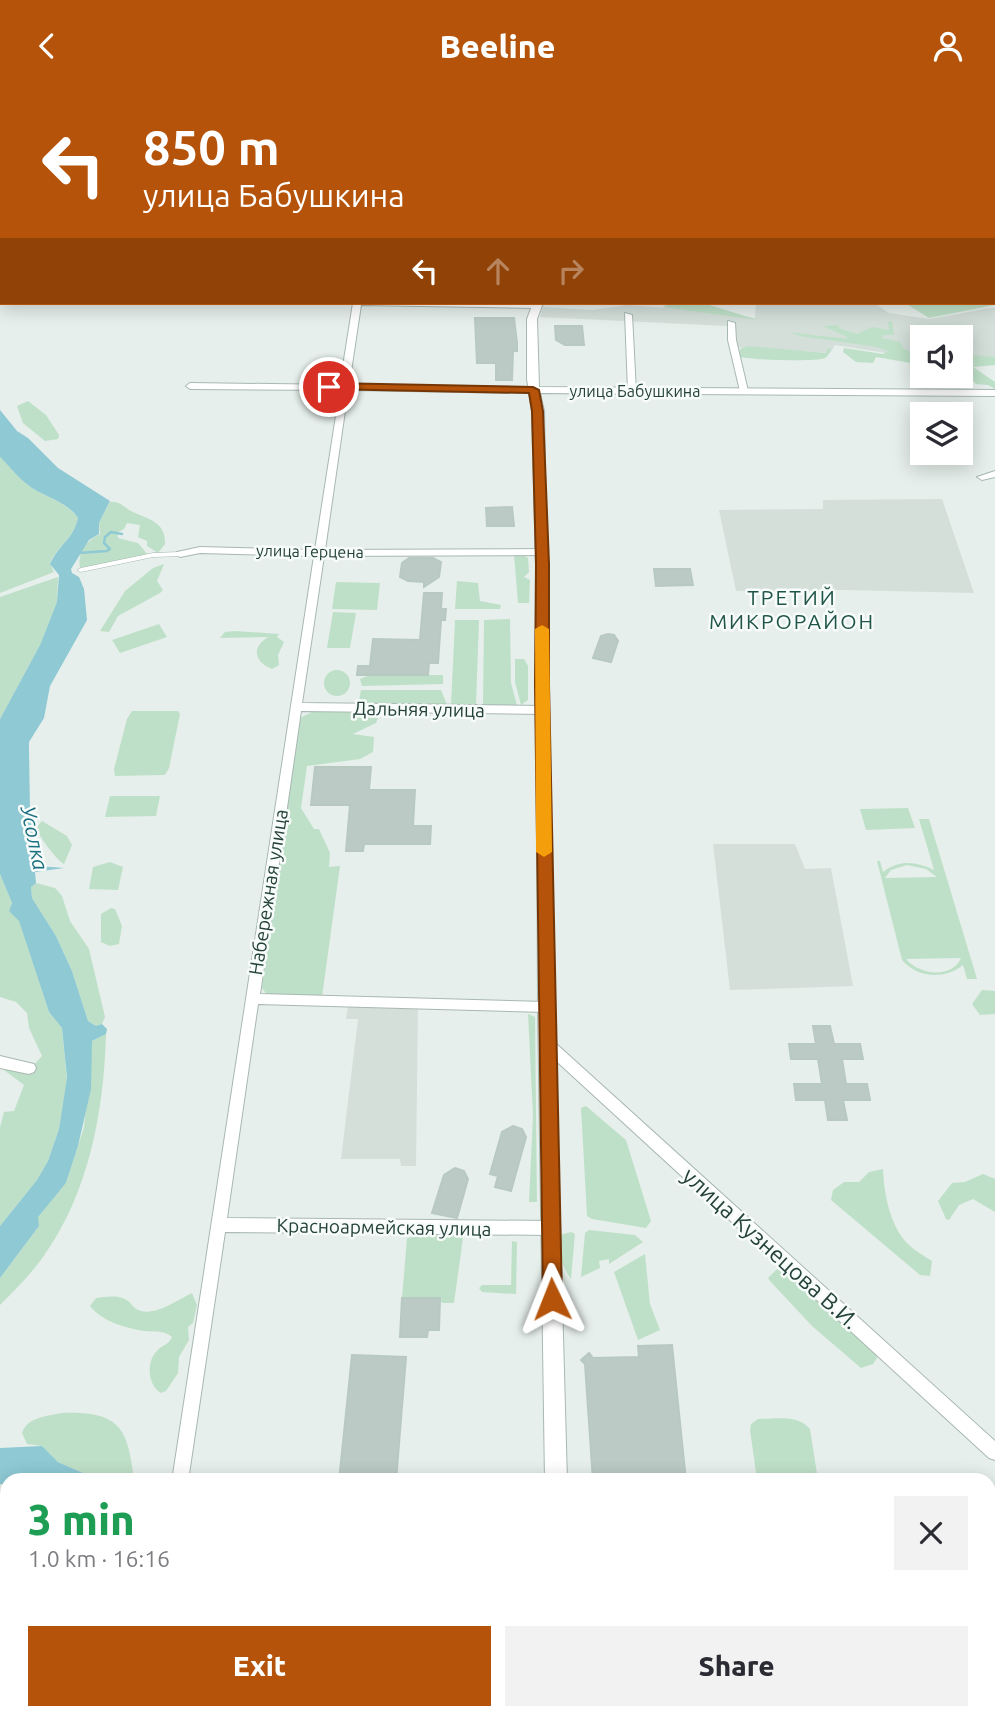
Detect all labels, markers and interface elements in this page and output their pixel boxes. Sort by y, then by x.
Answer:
icon: back [28,27,66,65]
icon: person [929,27,967,65]
text: Beeline [440,28,555,64]
icon: left [28,119,119,210]
text: 850 m [143,119,280,174]
text: улица Бабушкина [143,177,405,213]
icon: left [406,252,444,290]
icon: ahead [479,252,517,290]
icon: right [552,252,590,290]
map controls [910,325,973,465]
button: sound [910,325,973,388]
pin [299,357,359,417]
icon: arrive [310,368,348,406]
street label: улица Бабушкина [570,382,700,400]
button: layers [910,402,973,465]
street label: улица Герцена [256,541,364,561]
district label: ТРЕТИЙ МИКРОРАЙОН [709,585,875,633]
street label: Дальняя улица [353,697,485,721]
water label: Усолка [16,803,53,872]
street label: Набережная улица [244,807,292,977]
street label: улица Кузнецова В.И. [678,1162,864,1334]
street label: Красноармейская улица [276,1214,492,1240]
position arrow [515,1262,589,1336]
text: 3 min [28,1496,135,1543]
button: close [894,1496,968,1570]
text: 1.0 km · 16:16 [28,1546,170,1571]
button: Exit [28,1626,491,1706]
button: Share [505,1626,968,1706]

